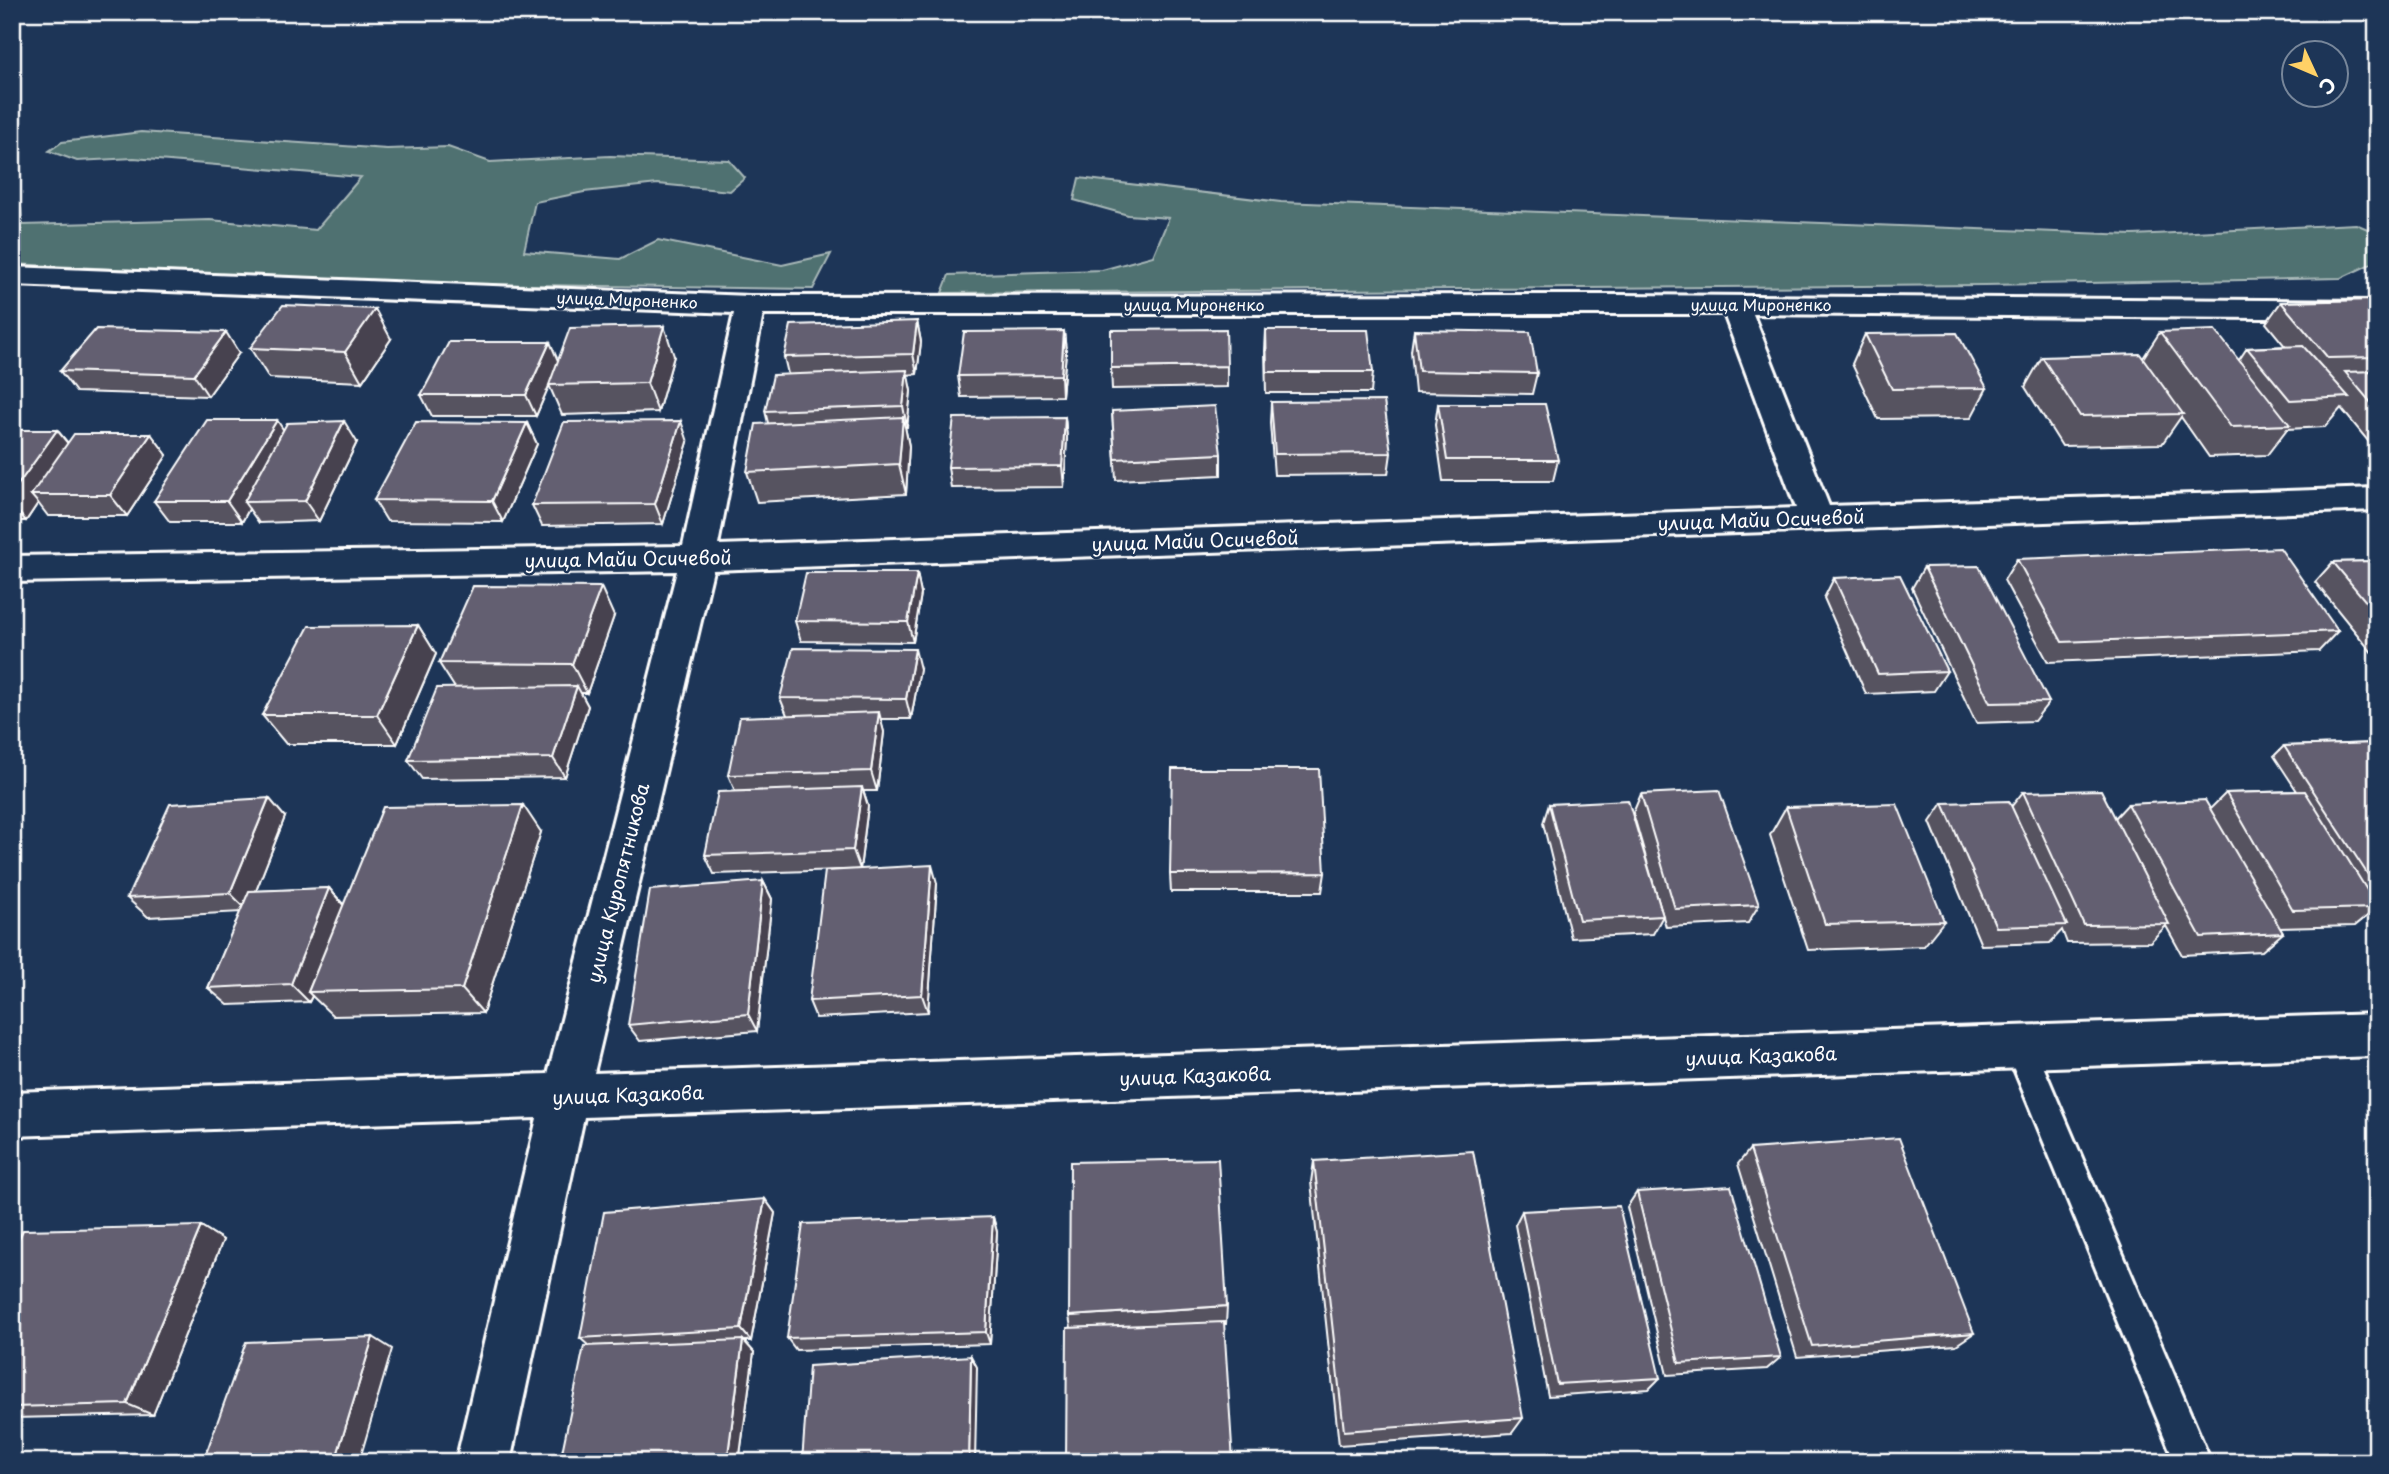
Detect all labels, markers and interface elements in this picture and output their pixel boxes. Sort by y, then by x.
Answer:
north arrow [2280,38,2350,108]
text: С [2313,72,2343,101]
street label: улица Мироненко [556,285,698,313]
street label: улица Мироненко [1123,292,1265,316]
street label: улица Мироненко [1690,292,1832,316]
street label: улица Майи Осичевой [1657,501,1865,537]
street label: улица Майи Осичевой [1091,522,1299,558]
street label: улица Майи Осичевой [524,542,732,574]
street label: улица Куропятникова [579,780,655,986]
street label: улица Казакова [1685,1038,1837,1072]
street label: улица Казакова [1119,1058,1271,1092]
street label: улица Казакова [552,1077,704,1111]

